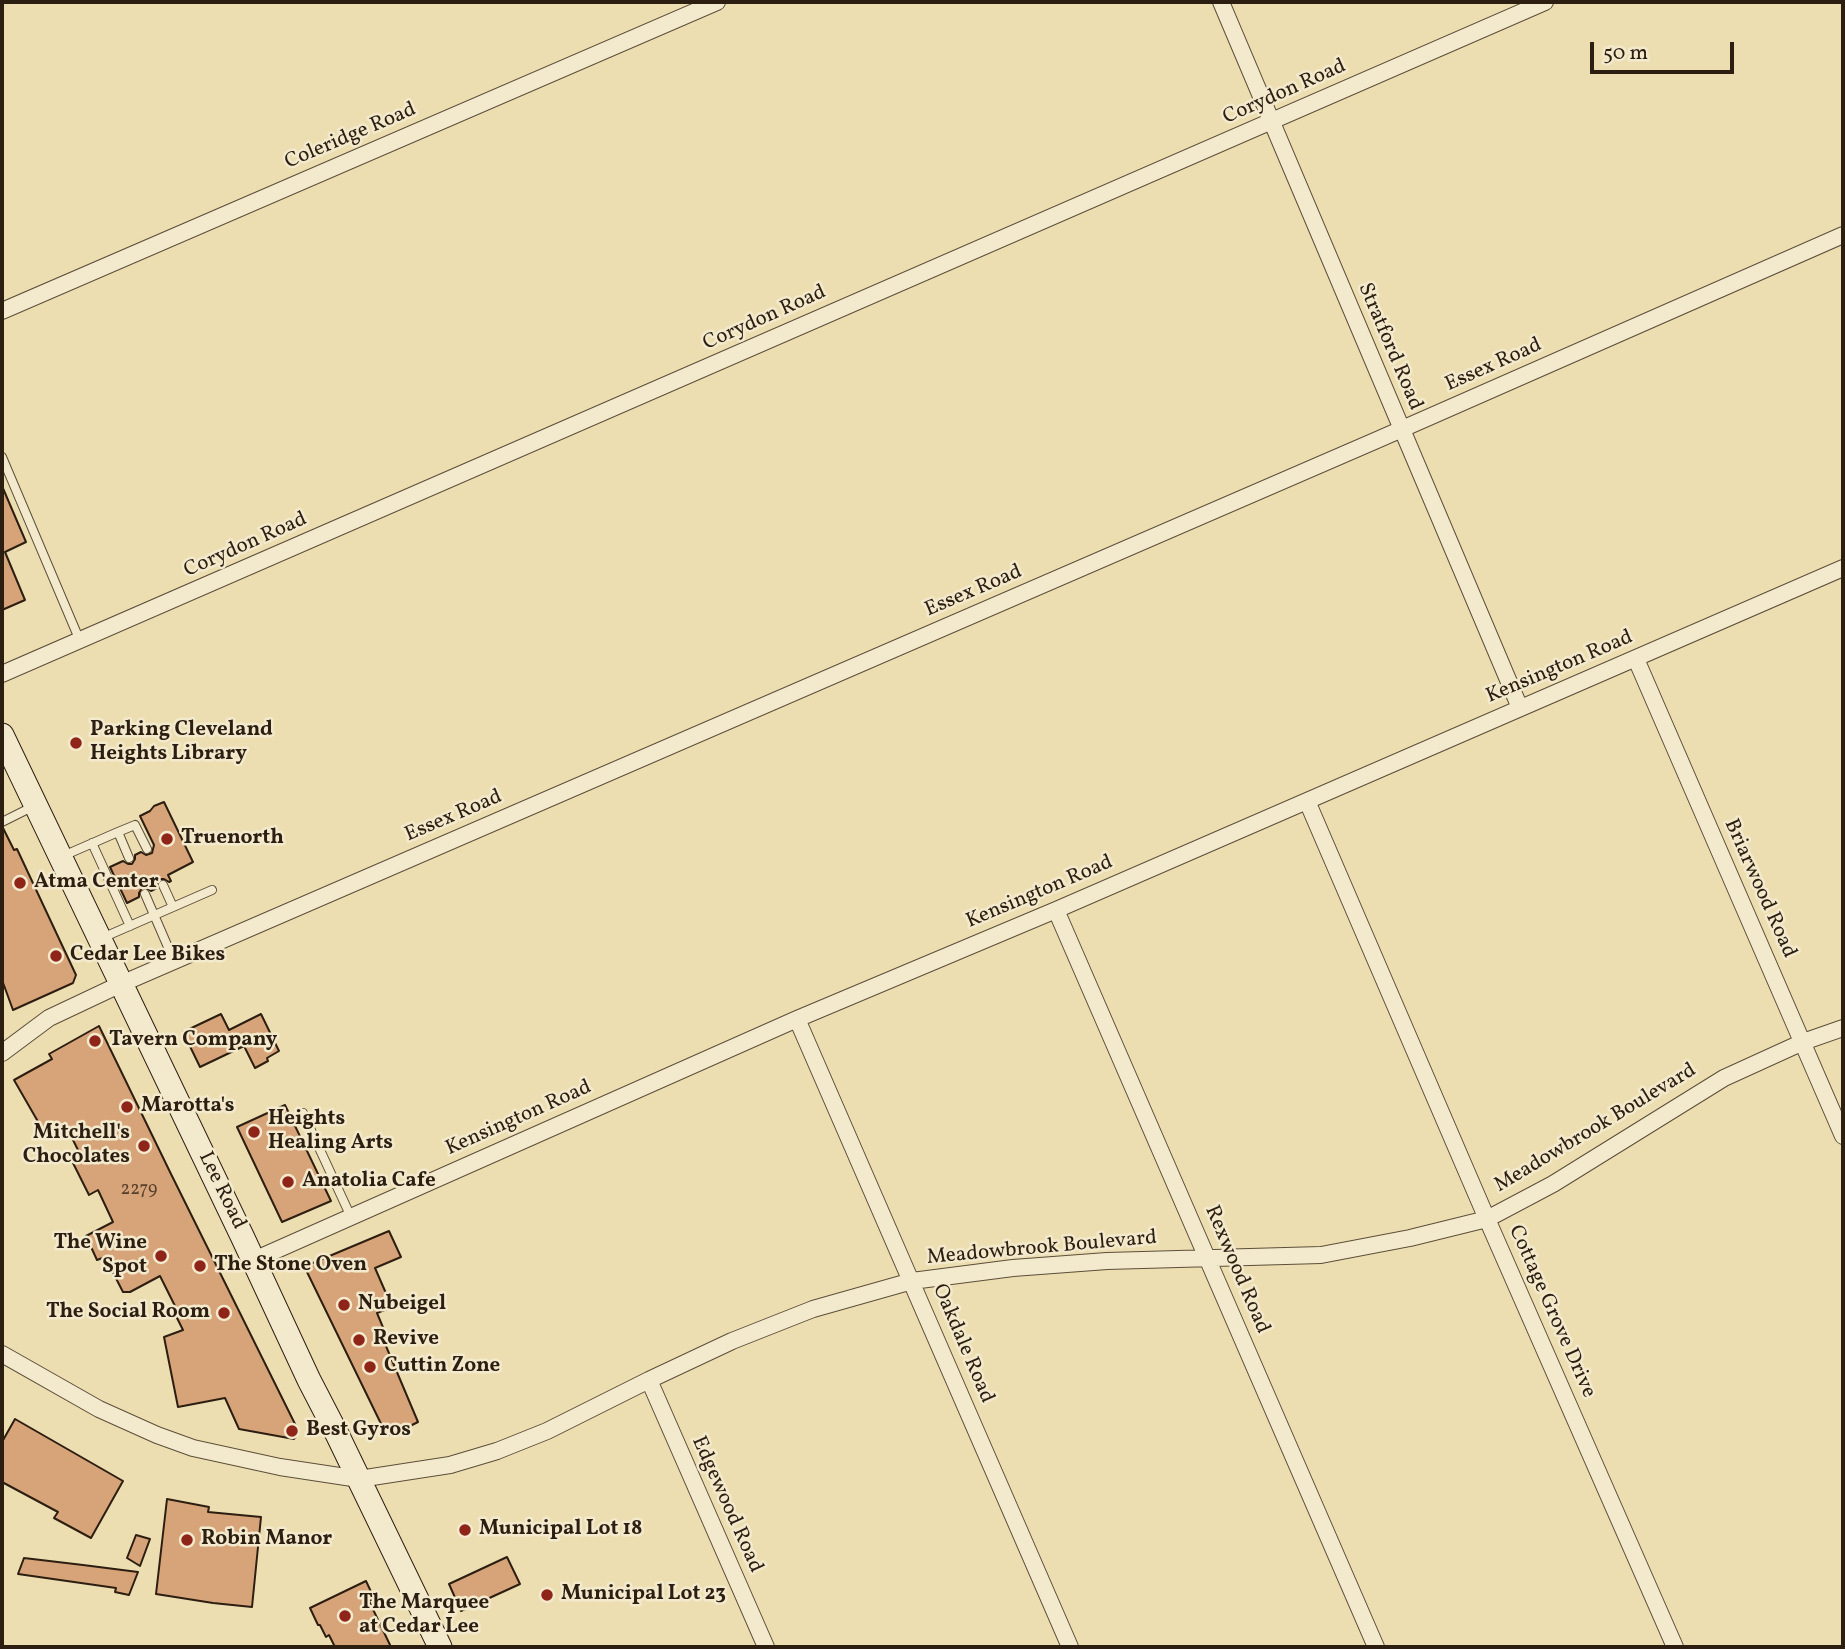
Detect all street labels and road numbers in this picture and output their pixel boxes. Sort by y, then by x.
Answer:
street label: Corydon Road [1220,55,1350,131]
street label: Coleridge Road [282,98,420,176]
street label: Stratford Road [1351,280,1427,414]
street label: Corydon Road [700,281,830,357]
street label: Essex Road [1442,334,1546,398]
street label: Corydon Road [181,508,311,584]
street label: Essex Road [922,560,1026,624]
street label: Kensington Road [1483,626,1637,710]
street label: Essex Road [402,785,506,849]
street label: Briarwood Road [1717,816,1801,962]
street label: Kensington Road [963,851,1117,935]
street label: Meadowbrook Boulevard [1491,1059,1701,1199]
street label: Kensington Road [442,1076,596,1162]
street label: Lee Road [191,1148,251,1234]
street label: Rexwood Road [1198,1202,1274,1338]
street label: Cottage Grove Drive [1502,1222,1600,1402]
street label: Meadowbrook Boulevard [926,1226,1158,1272]
street label: Oakdale Road [926,1281,998,1407]
street label: Edgewood Road [685,1433,767,1577]

